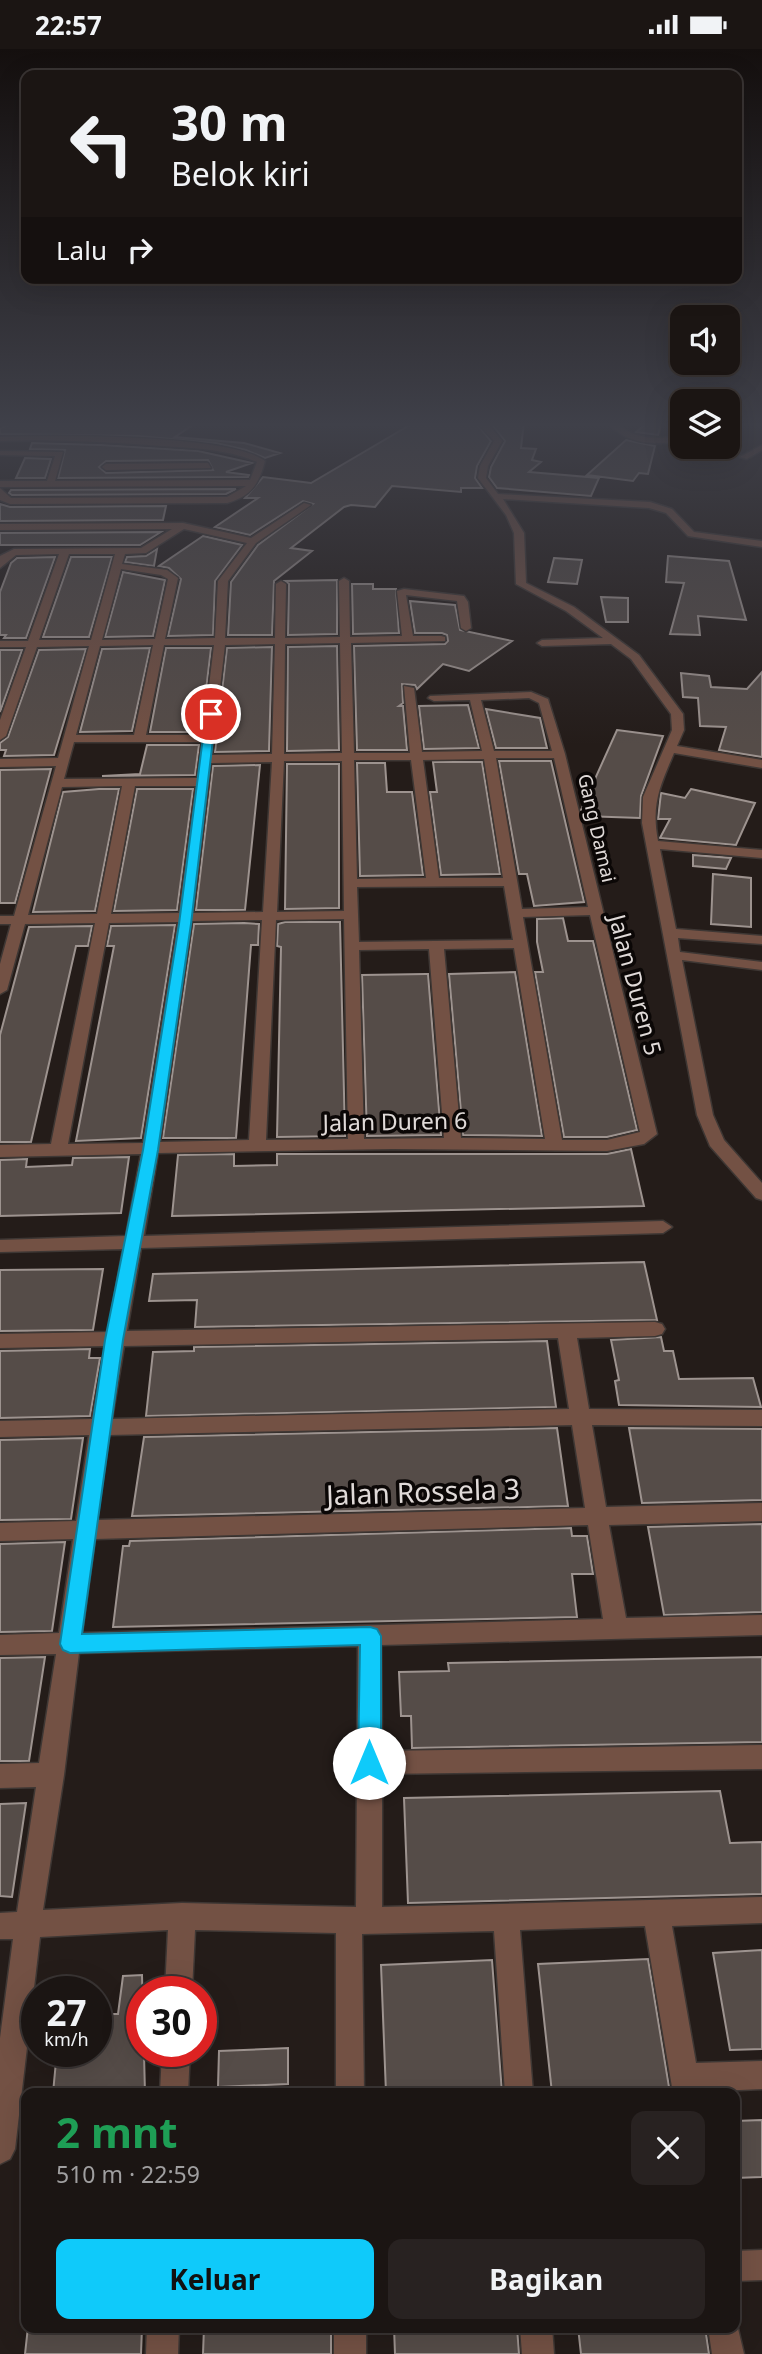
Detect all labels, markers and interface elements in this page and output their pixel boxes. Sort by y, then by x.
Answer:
text: 22:57 [35,7,102,43]
text: 30 m [171,89,288,155]
icon: left [56,98,147,189]
text: Belok kiri [171,152,310,195]
icon: right [121,231,159,269]
text: Lalu [56,232,107,268]
map controls [670,305,740,459]
button: sound [670,305,740,375]
button: layers [670,389,740,459]
pin [181,684,241,744]
icon: arrive [192,695,230,733]
street label: Gang Damai [572,771,622,885]
street label: Jalan Duren 5 [601,909,670,1059]
street label: Jalan Duren 6 [320,1104,468,1138]
street label: Jalan Rossela 3 [322,1469,521,1513]
position arrow [332,1726,406,1800]
speed limit sign: 30 [126,1976,217,2067]
text: 27 [46,1989,87,2036]
text: km/h [44,2027,89,2051]
text: 2 mnt [56,2103,177,2160]
button: close [631,2111,705,2185]
text: 510 m · 22:59 [56,2158,200,2190]
button: Keluar [56,2239,374,2319]
button: Bagikan [388,2239,705,2319]

